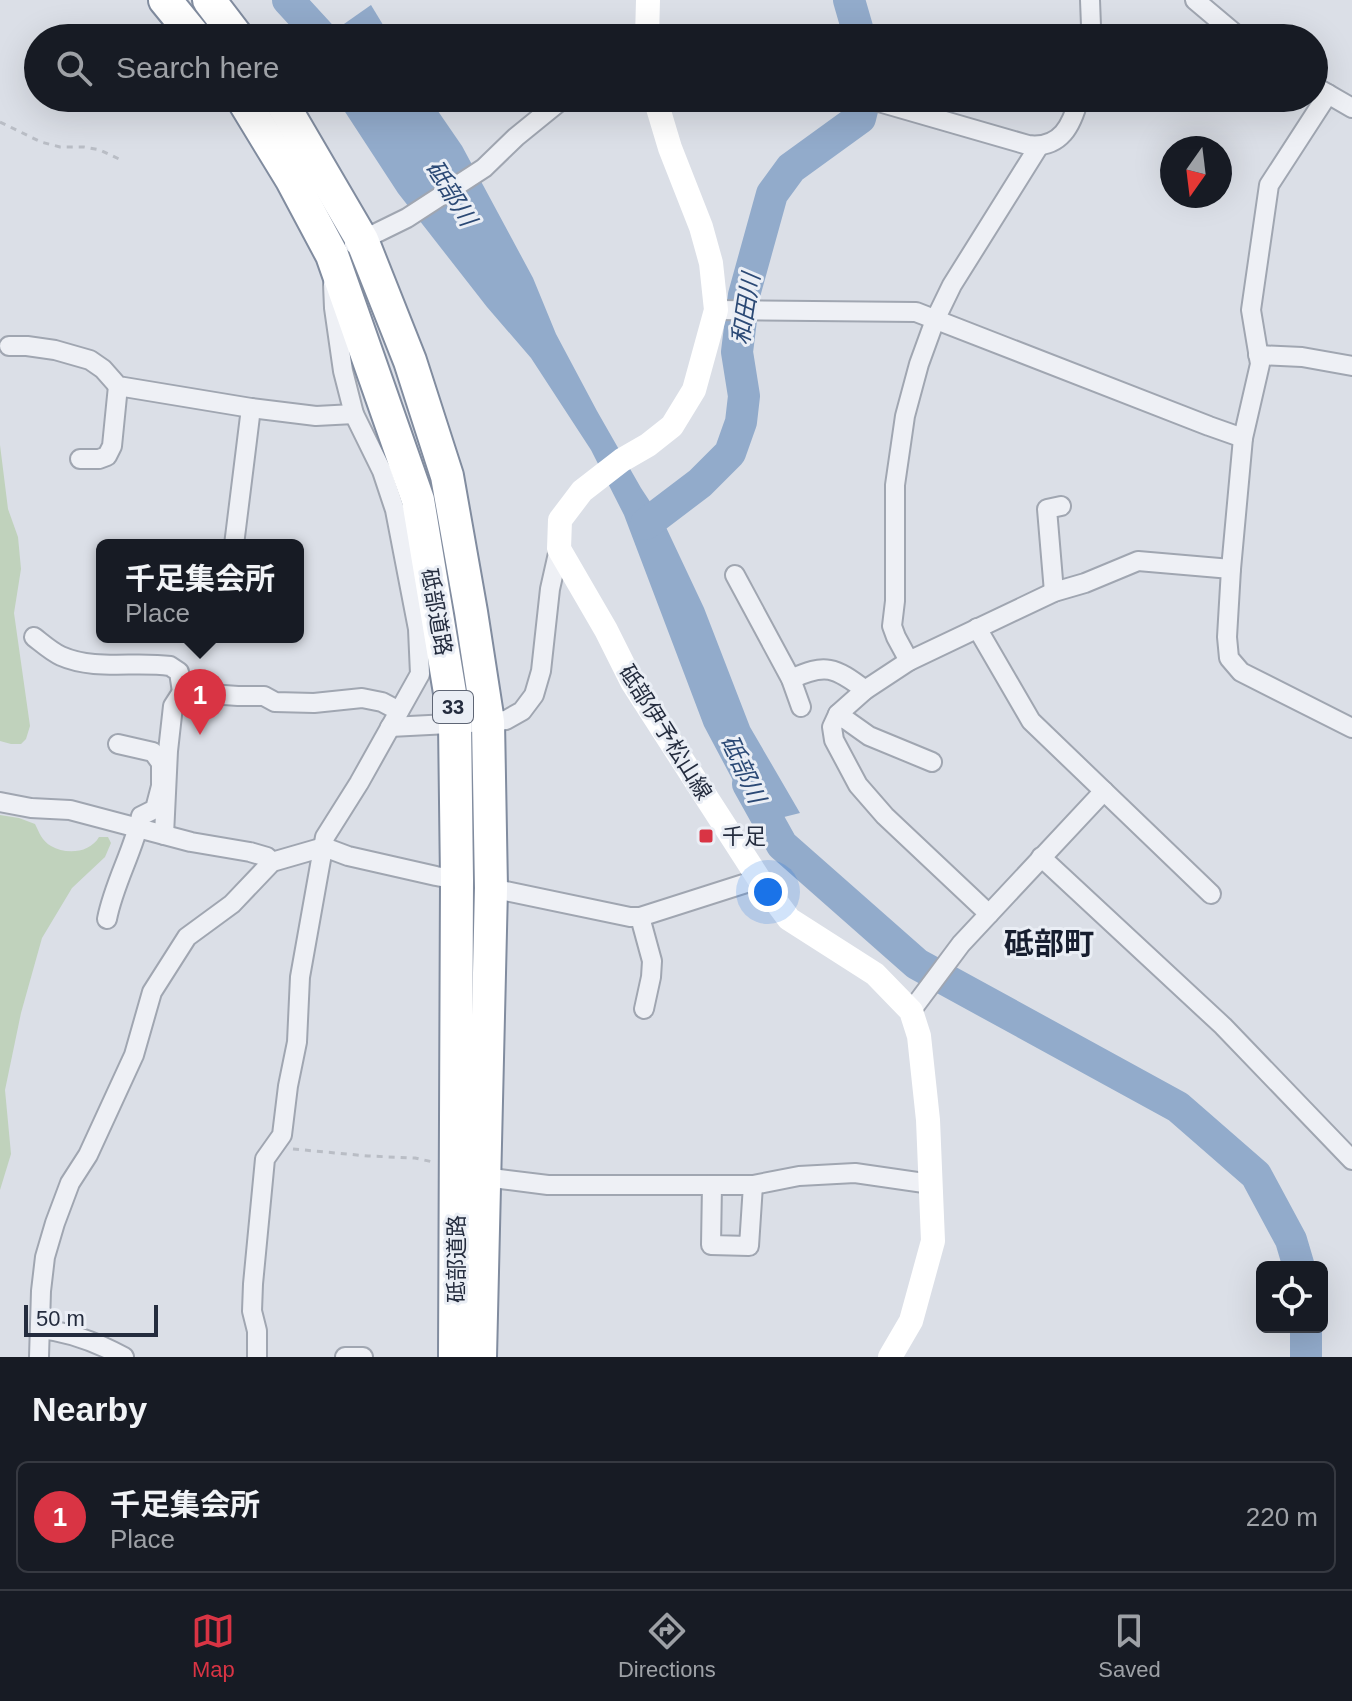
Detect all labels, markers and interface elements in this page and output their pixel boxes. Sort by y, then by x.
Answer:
search box [24,24,1328,112]
icon: search [52,46,96,90]
text: Search here [116,51,279,84]
north arrow [1160,136,1232,208]
water label: 砥部川 [421,155,484,233]
water label: 和田川 [727,268,765,347]
popup [96,539,304,643]
text: 千足集会所 [125,562,275,595]
street label: 砥部道路 [417,567,456,658]
text: Place [125,598,190,628]
street label: 砥部伊予松山線 [614,660,717,804]
pin: 1 [174,669,226,735]
road number: 33 [433,691,473,723]
water label: 砥部川 [716,730,772,810]
place label: 千足 [722,824,766,849]
marker: 千足 [697,827,715,845]
your location [748,872,788,912]
district label: 砥部町 [1004,927,1094,960]
street label: 砥部道路 [444,1215,469,1303]
map controls [1256,1261,1328,1333]
button: locate [1256,1261,1328,1333]
scale bar [24,1301,158,1337]
text: 50 m [36,1306,85,1331]
text: Nearby [32,1390,147,1428]
text: 千足集会所 [110,1488,260,1521]
text: 1 [53,1502,67,1532]
text: 220 m [1246,1502,1318,1532]
text: Place [110,1524,175,1554]
tab: Map [191,1609,235,1683]
tab: Directions [618,1609,716,1683]
tab: Saved [1098,1609,1161,1683]

